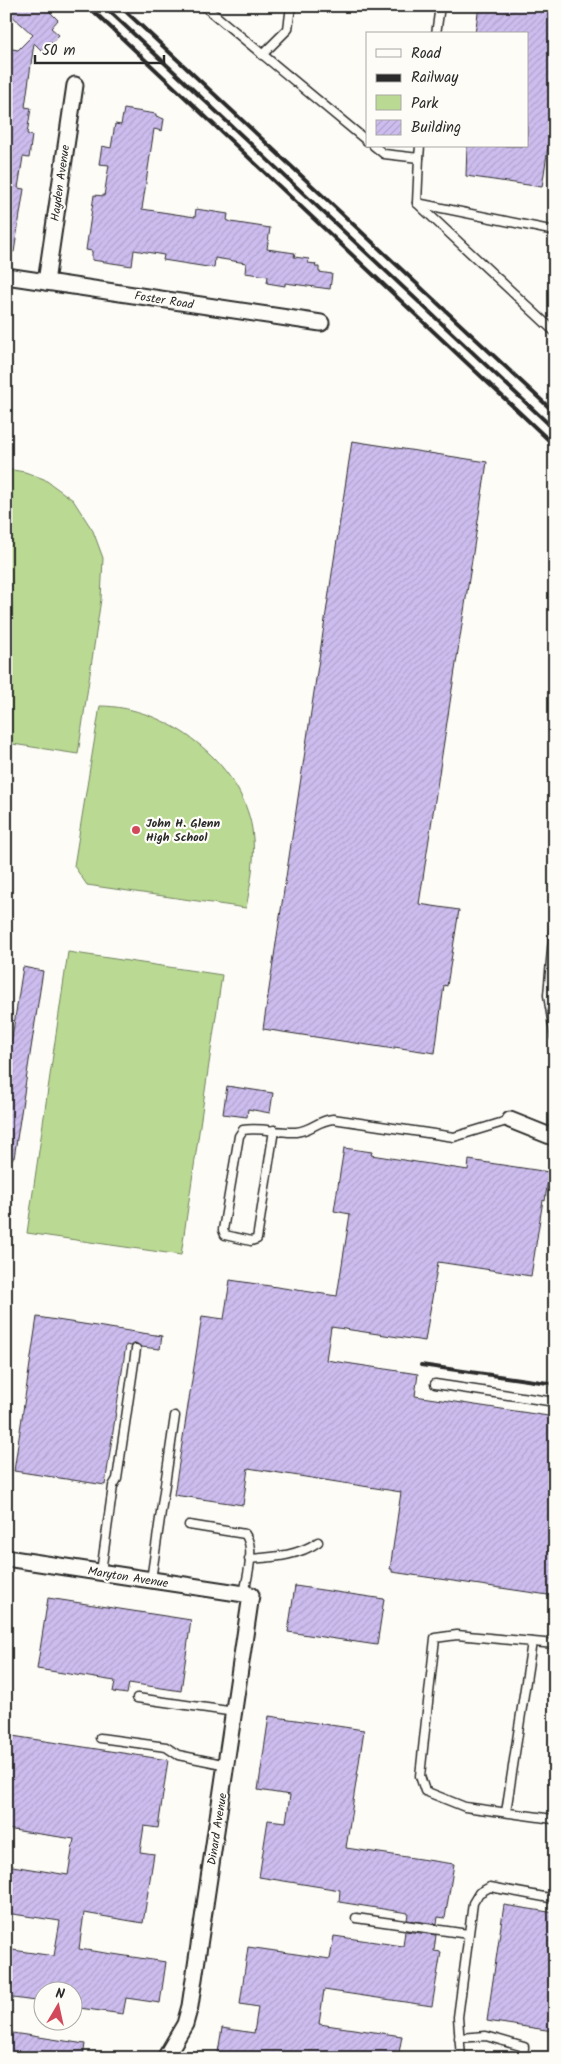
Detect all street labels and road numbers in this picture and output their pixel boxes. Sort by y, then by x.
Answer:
street label: Hayden Avenue [46,143,75,223]
street label: Foster Road [133,286,196,315]
street label: Maryton Avenue [86,1562,170,1593]
street label: Dinard Avenue [202,1791,233,1866]

